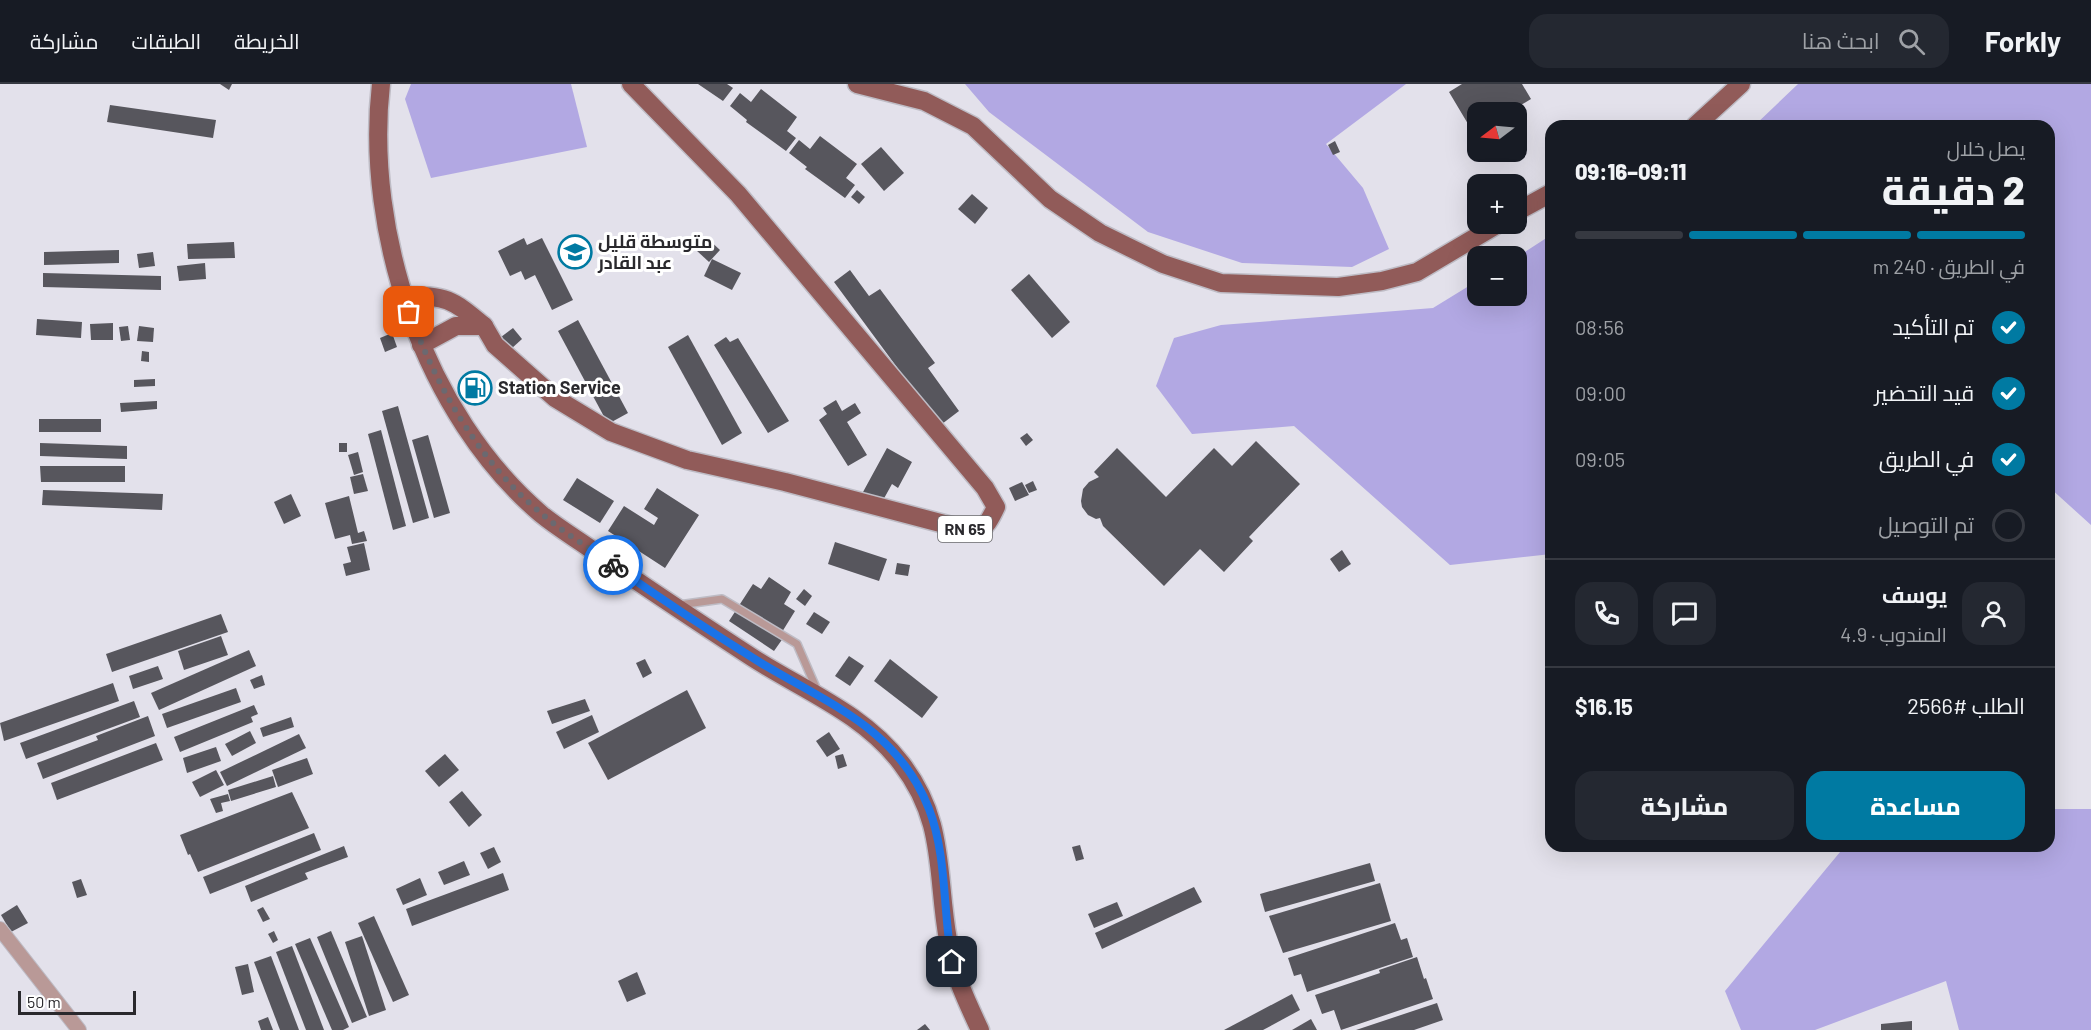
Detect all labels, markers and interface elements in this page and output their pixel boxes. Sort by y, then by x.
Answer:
search box [1529,14,1949,68]
text: Forkly [1985,24,2061,58]
icon: search [1895,25,1928,58]
text: ابحث هنا [1802,27,1880,53]
text: مشاركة [30,28,99,53]
text: الطبقات [132,28,201,53]
text: الخريطة [234,28,300,53]
north arrow [1467,102,1527,162]
map controls [1467,102,1527,306]
text: يصل خلال [1947,136,2025,160]
text: 09:11–09:16 [1575,158,1686,184]
text: 2 دقيقة [1882,166,2025,213]
button: + [1467,174,1527,234]
place label: متوسطة قليل عبد القادر [597,230,713,273]
school or university icon: متوسطة قليل عبد القادر [557,234,593,270]
button: − [1467,246,1527,306]
text: في الطريق · 240 m [1873,254,2025,278]
pin [383,286,434,337]
icon: bag [392,295,425,328]
icon: check [1992,311,2025,344]
text: تم التأكيد [1892,313,1974,339]
text: 08:56 [1575,315,1624,339]
fuel station icon: Station Service [457,370,493,406]
place label: Station Service [498,376,621,398]
icon: check [1992,377,2025,410]
text: قيد التحضير [1874,379,1974,405]
text: 09:00 [1575,381,1626,405]
icon: check [1992,443,2025,476]
text: في الطريق [1879,445,1974,471]
text: 09:05 [1575,447,1625,471]
text: تم التوصيل [1878,511,1974,537]
road number: RN 65 [938,516,992,542]
courier [583,535,643,595]
icon: bike [597,549,630,582]
text: يوسف [1882,581,1947,607]
button: phone [1575,582,1638,645]
button: chat [1653,582,1716,645]
button: person [1962,582,2025,645]
text: المندوب · 4.9 [1840,622,1947,646]
text: الطلب #2566 [1907,692,2025,718]
text: $16.15 [1575,693,1633,719]
button: مشاركة [1575,771,1794,840]
button: مساعدة [1806,771,2025,840]
pin [926,936,977,987]
icon: home [935,945,968,978]
scale bar [18,988,136,1016]
text: 50 m [27,992,61,1011]

